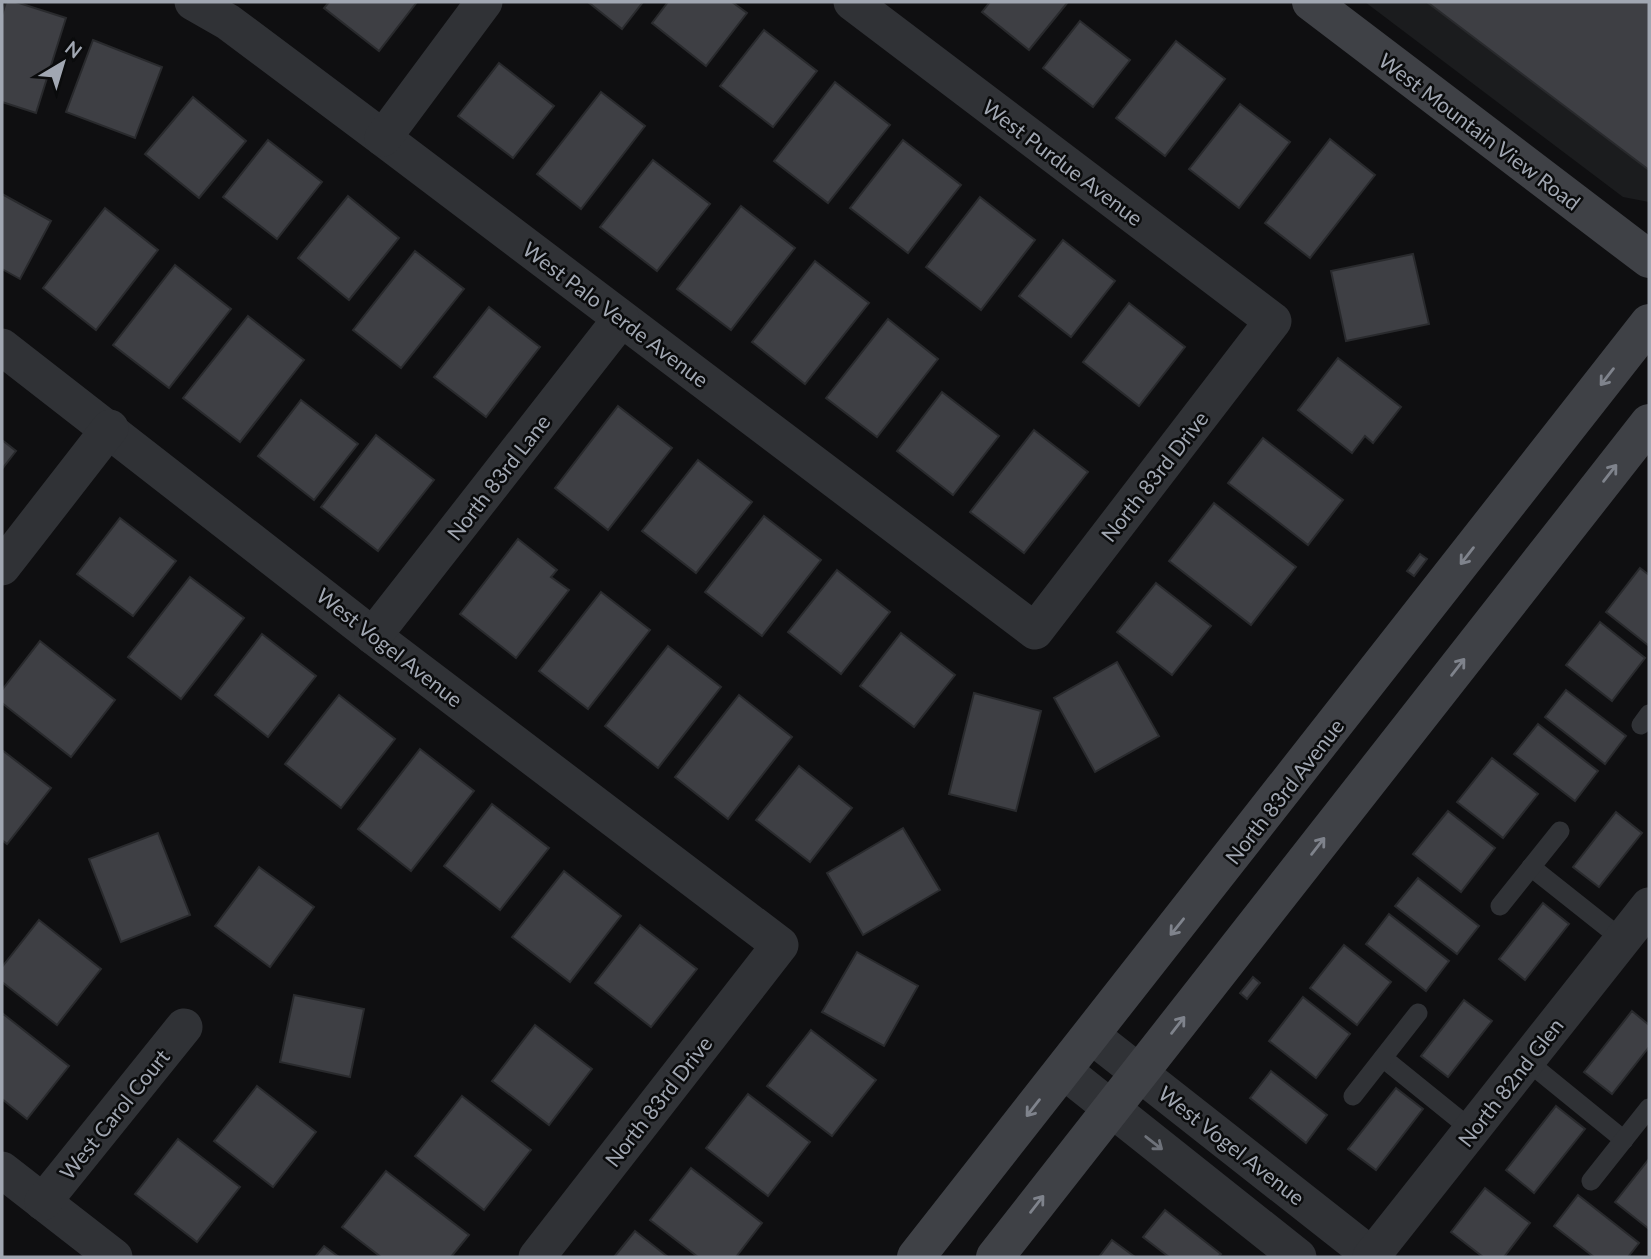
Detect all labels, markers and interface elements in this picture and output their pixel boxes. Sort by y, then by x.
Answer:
north arrow [28,28,98,98]
text: N [61,36,87,63]
street label: West Mountain View Road [1374,47,1586,215]
street label: West Purdue Avenue [978,94,1148,230]
street label: West Palo Verde Avenue [518,236,714,392]
one-way arrow [1600,367,1615,386]
street label: North 83rd Drive [1095,406,1213,546]
street label: North 83rd Lane [441,409,555,545]
one-way arrow [1602,465,1617,483]
one-way arrow [1460,547,1475,565]
street label: West Vogel Avenue [312,582,468,712]
one-way arrow [1451,658,1466,677]
street label: North 83rd Avenue [1220,713,1348,869]
one-way arrow [1311,837,1326,856]
one-way arrow [1169,917,1185,935]
street label: North 82nd Glen [1452,1013,1568,1151]
one-way arrow [1170,1016,1185,1035]
street label: North 83rd Drive [599,1031,717,1171]
street label: West Carol Court [54,1044,174,1184]
street label: West Vogel Avenue [1154,1080,1310,1210]
one-way arrow [1026,1098,1041,1116]
one-way arrow [1145,1136,1163,1151]
one-way arrow [1029,1195,1044,1213]

